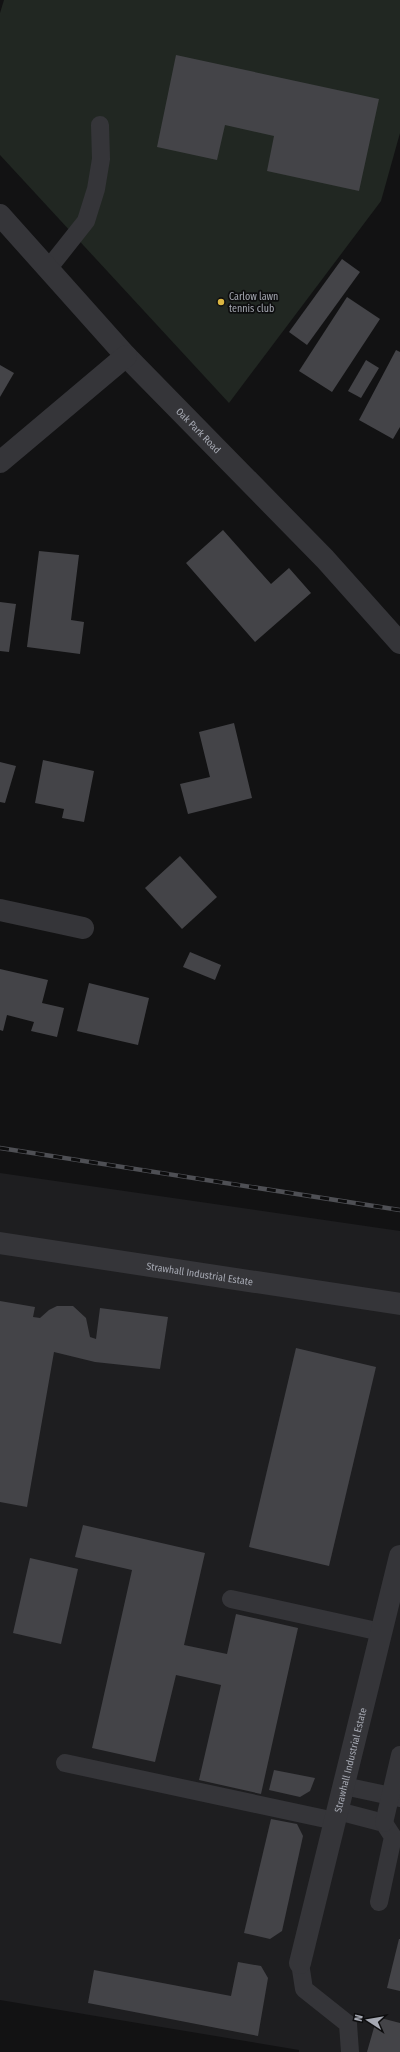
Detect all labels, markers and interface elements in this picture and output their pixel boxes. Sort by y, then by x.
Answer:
place label: Carlow lawn tennis club [229,291,278,315]
marker: Carlow lawn tennis club [216,297,226,307]
street label: Oak Park Road [173,406,223,456]
street label: Strawhall Industrial Estate [145,1260,254,1288]
street label: Strawhall Industrial Estate [332,1707,370,1814]
north arrow [348,2000,388,2040]
text: N [352,2013,366,2023]

